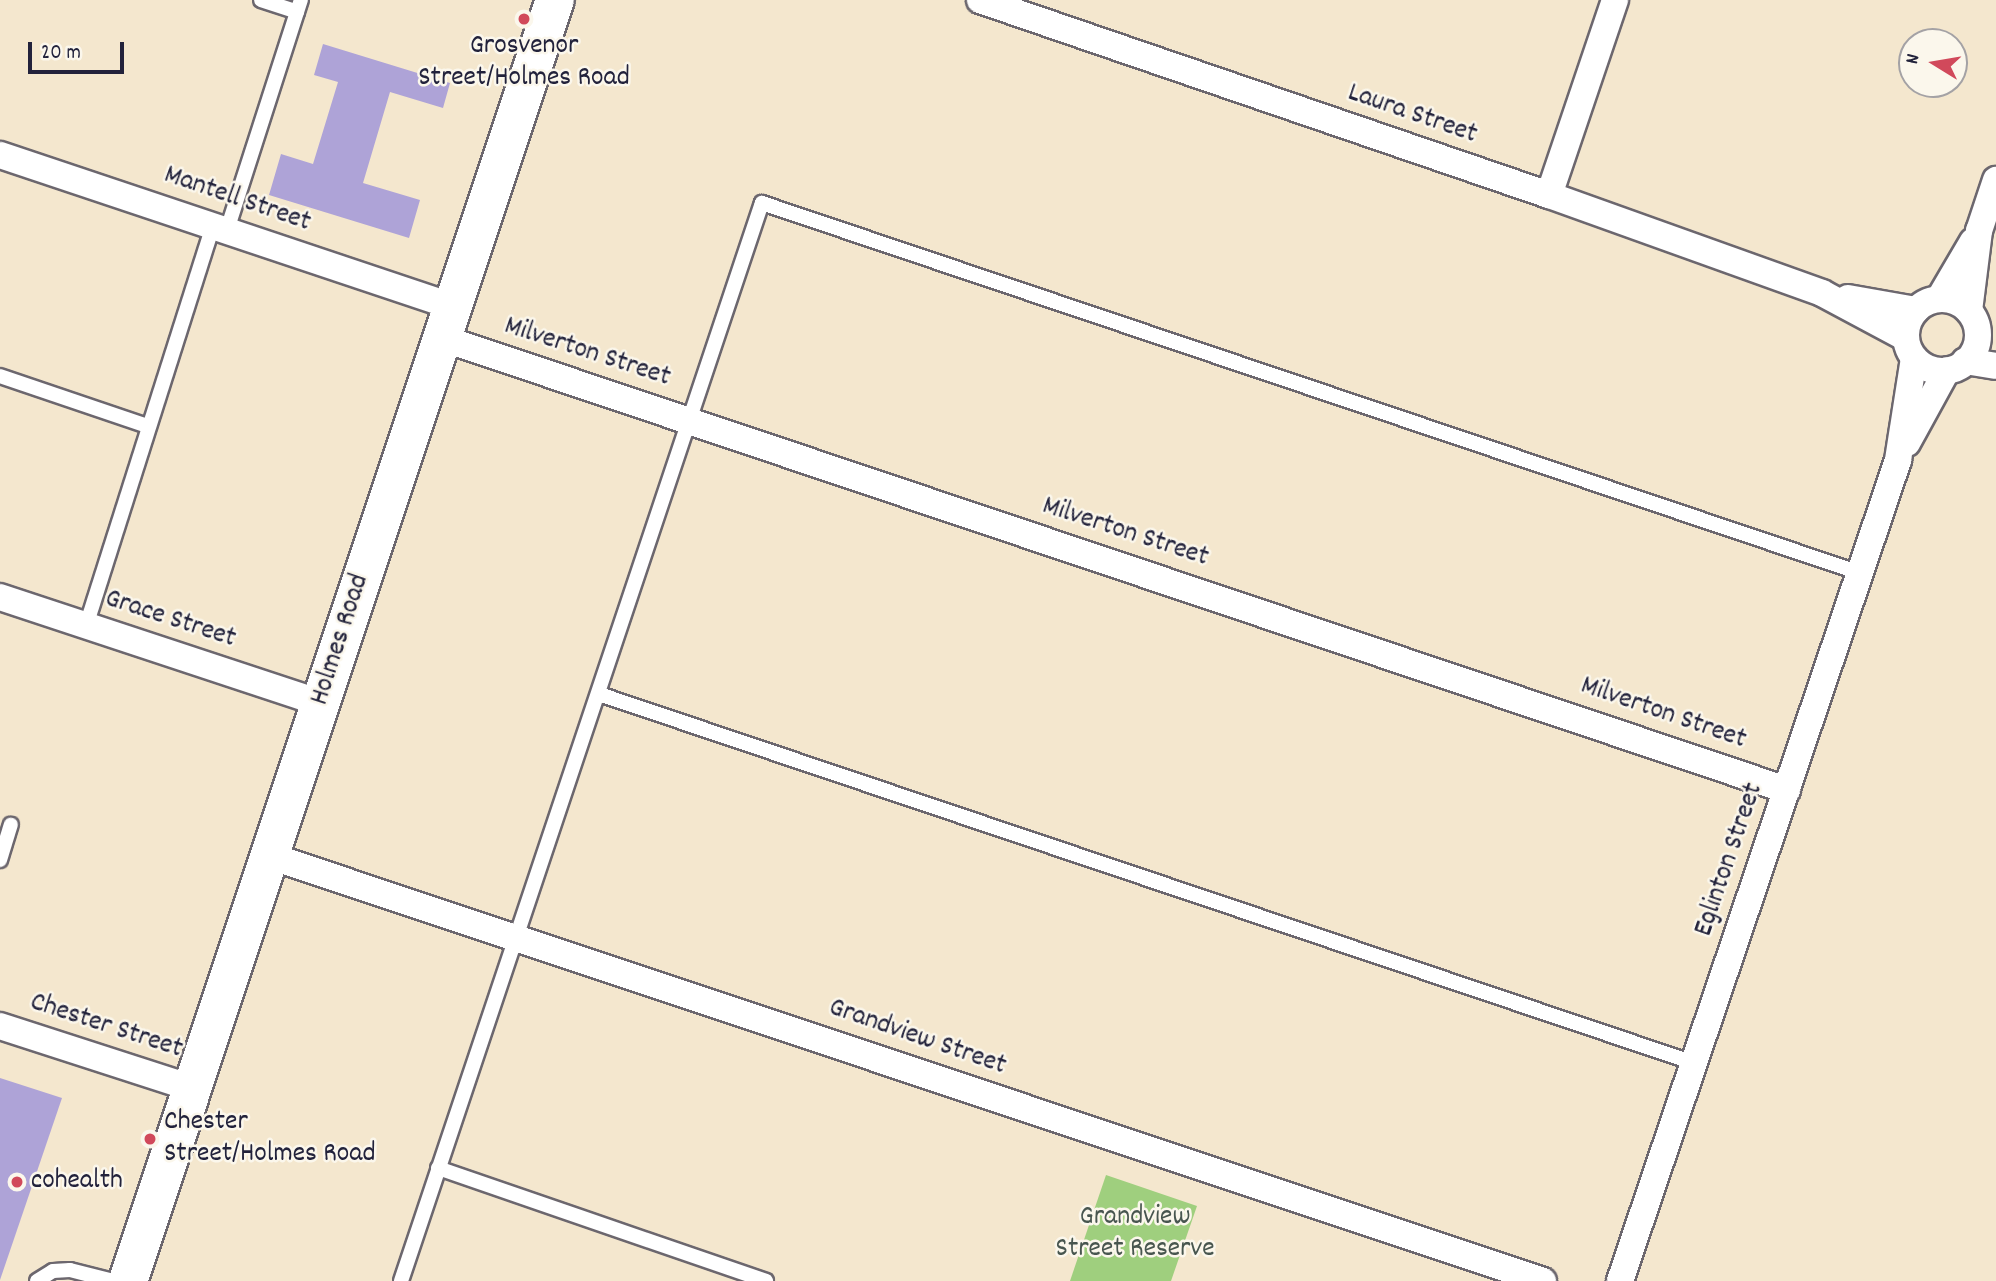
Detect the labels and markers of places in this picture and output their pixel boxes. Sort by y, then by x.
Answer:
marker: Grosvenor Street/Holmes Road [516,11,532,27]
place label: Grosvenor Street/Holmes Road [418,30,630,96]
place label: Chester Street/Holmes Road [164,1106,376,1172]
marker: Chester Street/Holmes Road [142,1131,158,1147]
place label: cohealth [31,1165,123,1199]
marker: cohealth [9,1174,25,1190]

